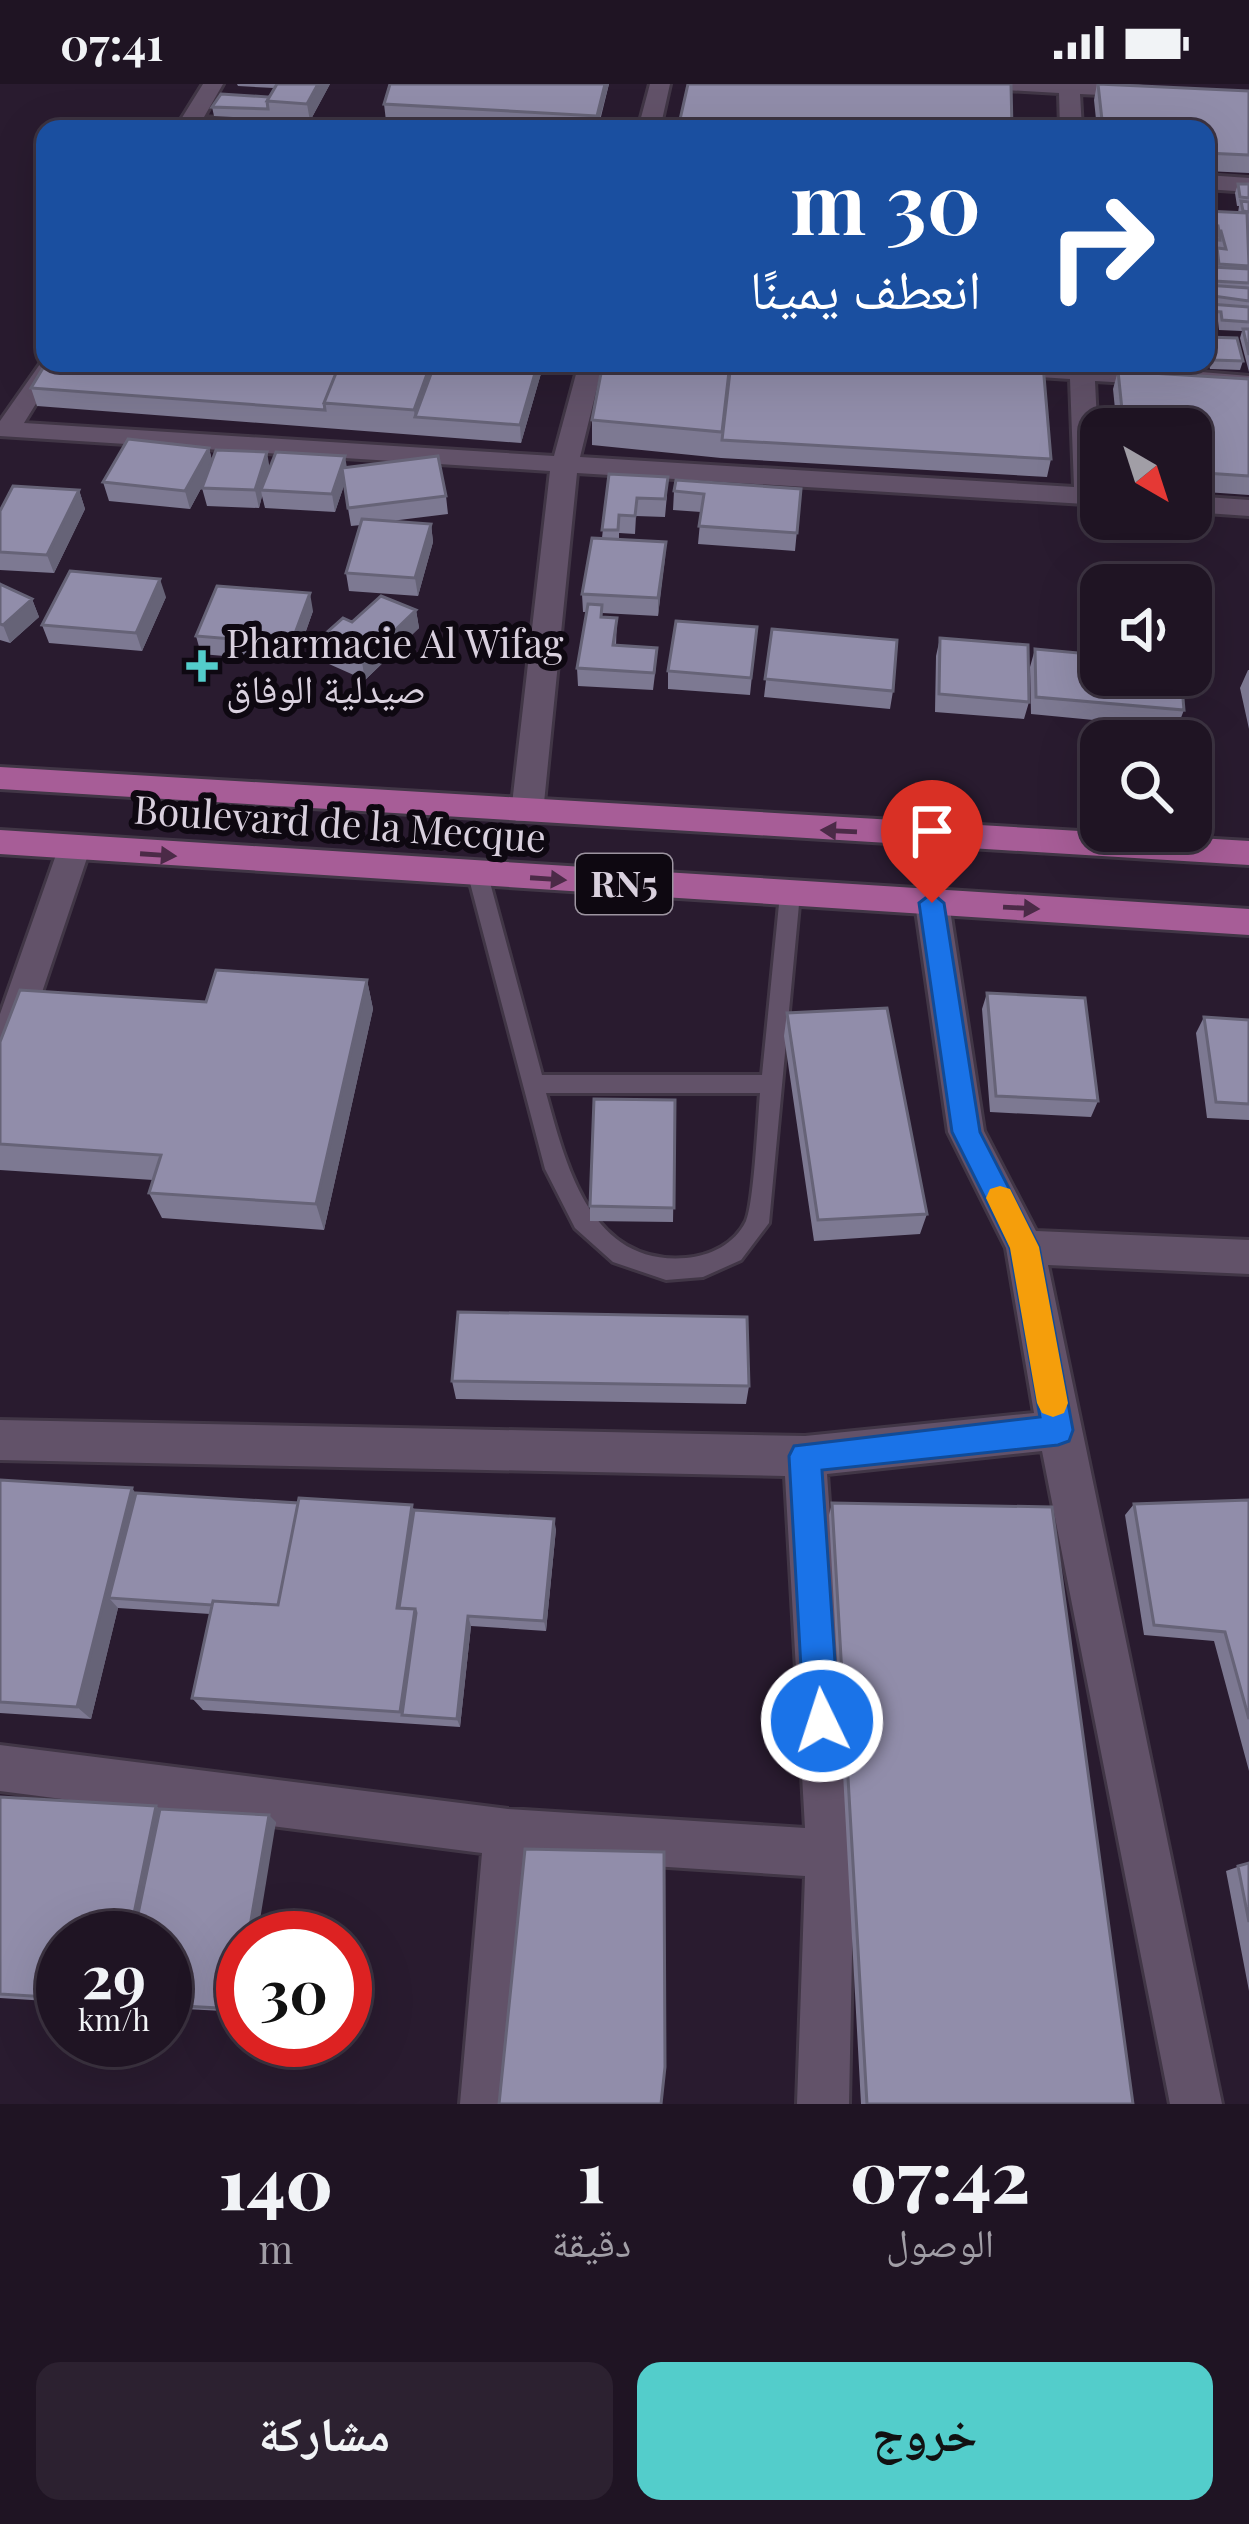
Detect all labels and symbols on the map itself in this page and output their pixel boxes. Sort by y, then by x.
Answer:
north arrow [1080,408,1212,540]
place label: Pharmacie Al Wifag صيدلية الوفاق [226,616,564,714]
marker: Pharmacie Al Wifag صيدلية الوفاق [189,653,215,679]
pin [881,780,983,903]
street label: Boulevard de la Mecque [132,782,548,862]
one-way arrow [819,821,857,840]
one-way arrow [140,845,178,864]
road number: RN5 [576,854,672,914]
one-way arrow [530,870,568,889]
one-way arrow [1003,899,1040,918]
position arrow [759,1658,885,1784]
speed limit sign: 30 [216,1911,372,2067]

